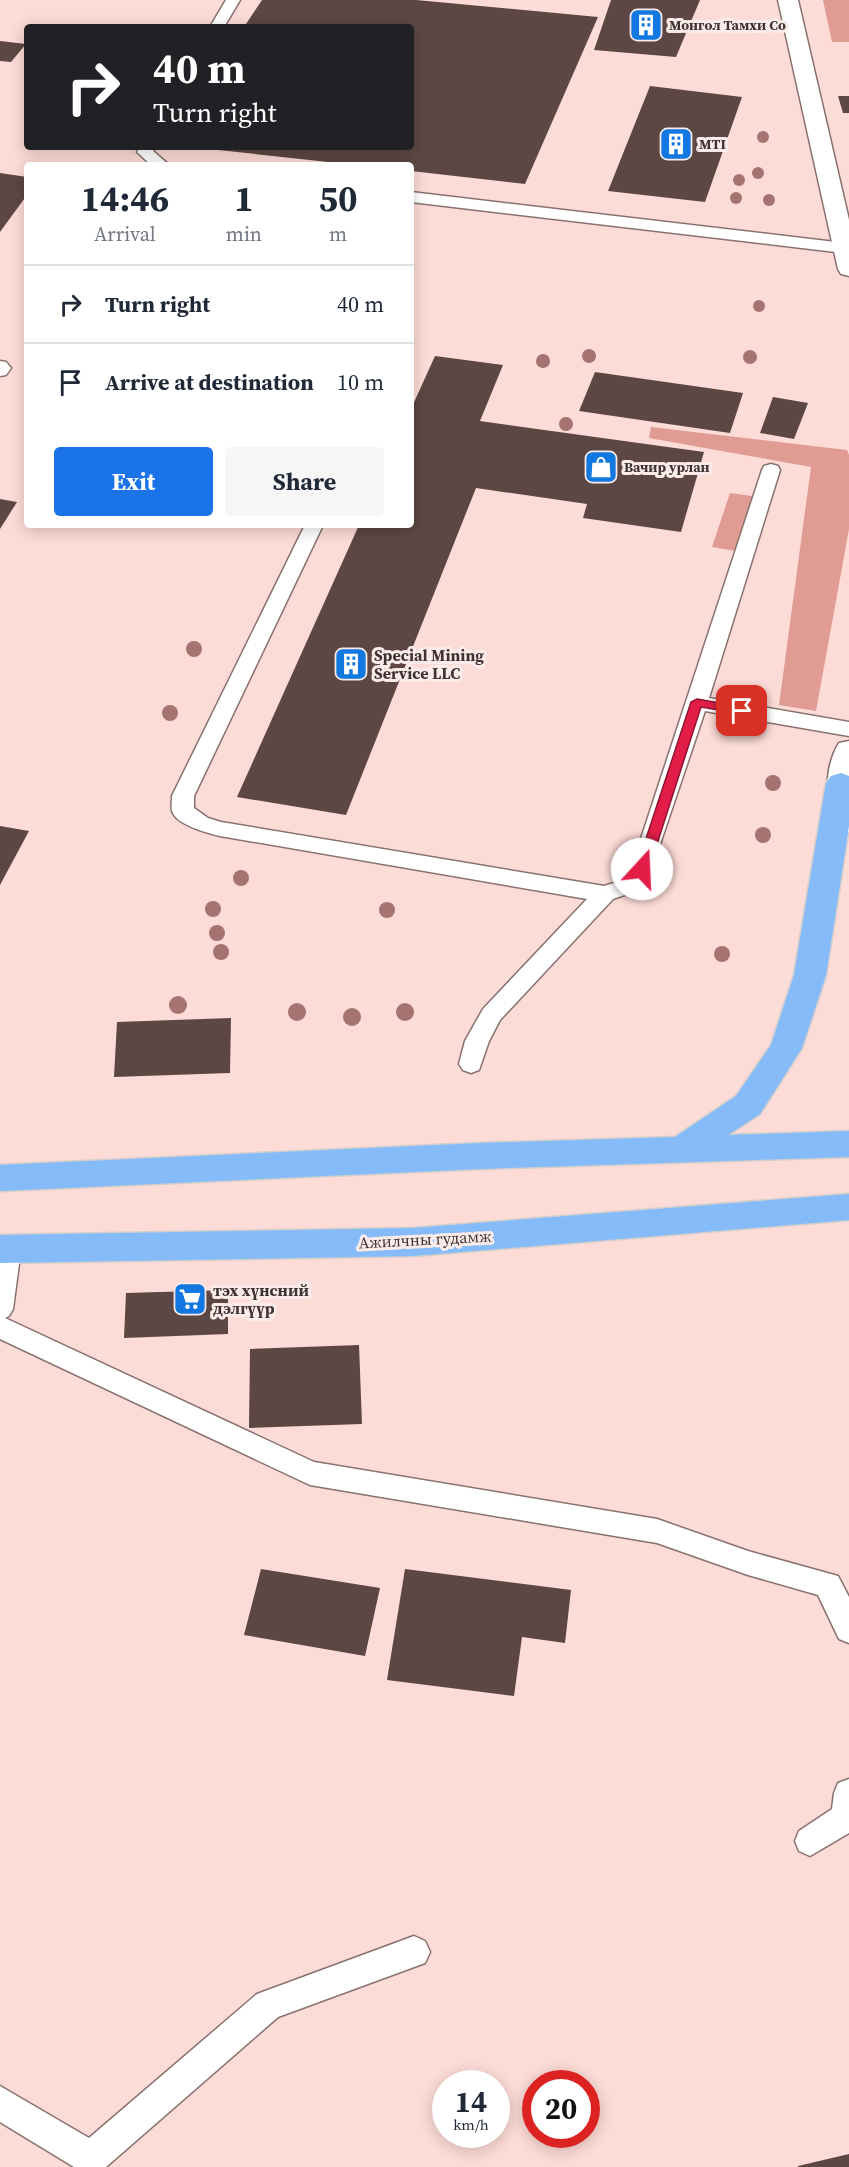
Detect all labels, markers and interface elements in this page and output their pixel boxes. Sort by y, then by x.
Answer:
building icon: Монгол Тамхи Со [628,7,664,43]
place label: Монгол Тамхи Со [669,15,786,35]
text: 40 m [153,39,246,97]
icon: right [54,48,132,126]
text: Turn right [153,94,277,131]
building icon: MTI [658,126,694,162]
place label: MTI [699,134,726,154]
text: 14:46 [81,174,169,223]
text: 1 [234,174,254,223]
text: 50 [318,174,358,223]
text: Arrival [94,220,156,248]
text: min [226,220,262,248]
text: m [329,220,347,248]
icon: right [54,288,87,321]
text: Turn right [105,289,210,319]
text: 40 m [337,289,384,319]
icon: arrive [54,366,87,399]
text: Arrive at destination [105,367,314,397]
text: 10 m [337,367,384,397]
button: Exit [54,447,213,516]
button: Share [225,447,384,516]
shop icon: Вачир урлан [583,449,619,485]
place label: Вачир урлан [624,457,710,477]
place label: Special Mining Service LLC [374,644,484,684]
building icon: Special Mining Service LLC [333,646,369,682]
pin [716,685,767,736]
icon: arrive [725,694,758,727]
position arrow [610,837,674,901]
street label: Ажилчны гудамж [358,1225,492,1253]
place label: тэх хүнсний дэлгүүр [213,1279,309,1319]
supermarket icon: тэх хүнсний дэлгүүр [172,1281,208,1317]
speed limit sign: 20 [522,2070,600,2148]
text: 14 [455,2081,487,2122]
text: km/h [453,2114,489,2135]

